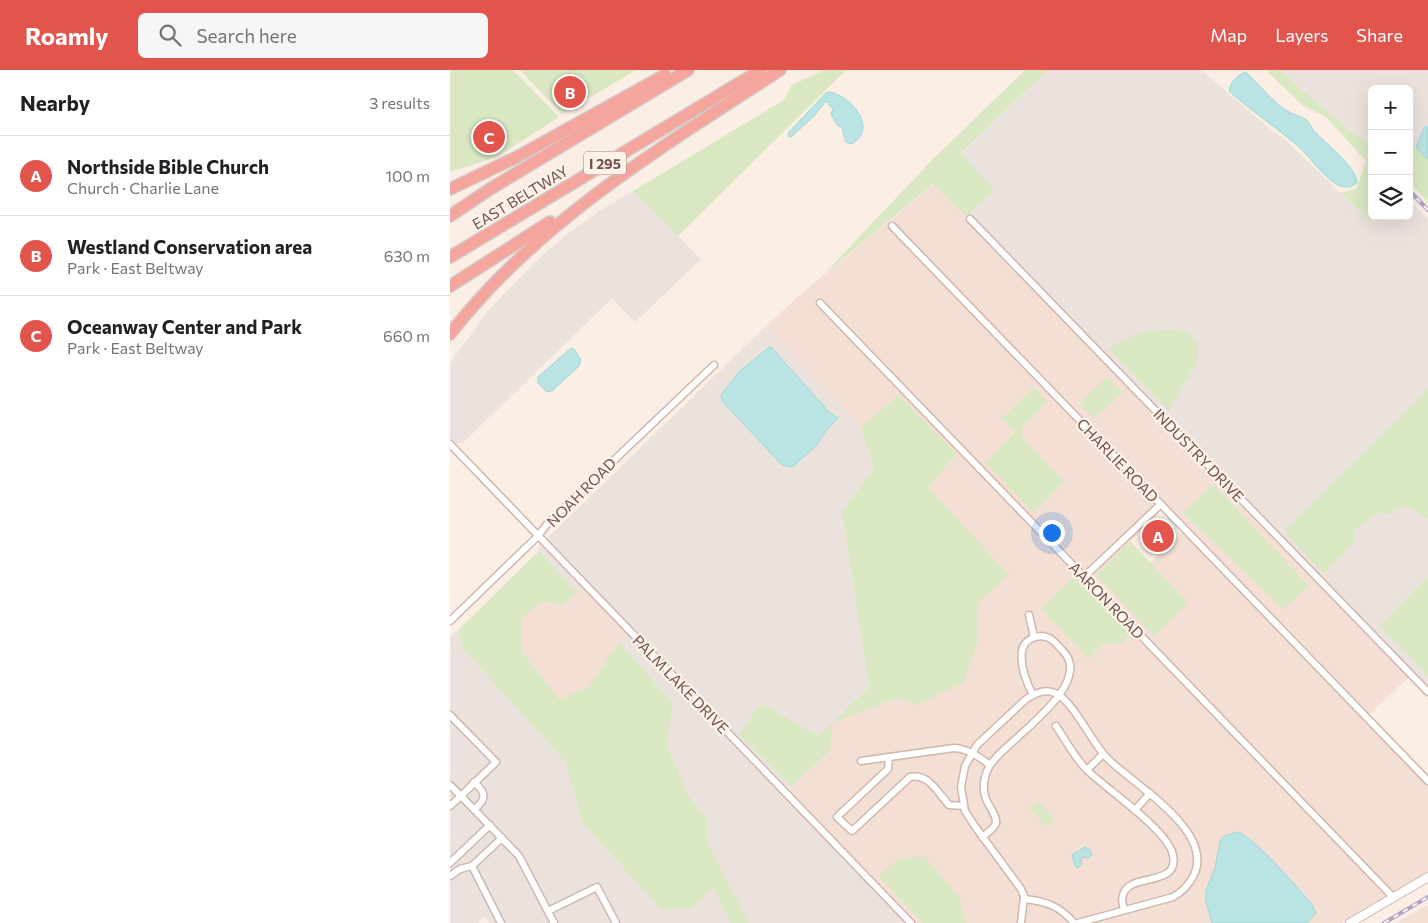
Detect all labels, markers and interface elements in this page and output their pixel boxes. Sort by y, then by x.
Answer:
search box [138,13,488,58]
text: Roamly [25,21,108,50]
icon: search [156,21,184,49]
text: Search here [196,24,297,47]
text: Map [1210,24,1247,46]
text: Layers [1275,24,1328,46]
text: Share [1356,24,1403,46]
pin: B [554,73,586,111]
map controls [1368,85,1413,220]
button: + [1368,85,1413,130]
text: Nearby [20,90,90,115]
text: 3 results [369,93,430,112]
pin: C [473,118,505,156]
button: − [1368,130,1413,175]
road number: I 295 [584,152,626,175]
text: Northside Bible Church [67,155,269,178]
street label: EAST BELTWAY [469,161,571,233]
text: A [30,166,42,185]
text: 100 m [385,166,430,185]
button: layers [1368,175,1413,220]
text: Church · Charlie Lane [67,178,219,197]
text: Westland Conservation area [67,235,312,258]
text: B [31,246,41,265]
text: 630 m [384,246,430,265]
text: Park · East Beltway [67,258,204,277]
text: Oceanway Center and Park [67,315,302,338]
text: C [31,326,41,345]
text: 660 m [383,326,430,345]
text: Park · East Beltway [67,338,204,357]
street label: INDUSTRY DRIVE [1150,405,1248,505]
street label: CHARLIE ROAD [1073,414,1163,506]
street label: NOAH ROAD [543,454,619,530]
pin: A [1142,517,1174,555]
your location [1039,520,1065,546]
street label: AARON ROAD [1066,558,1148,642]
street label: PALM LAKE DRIVE [629,631,733,737]

